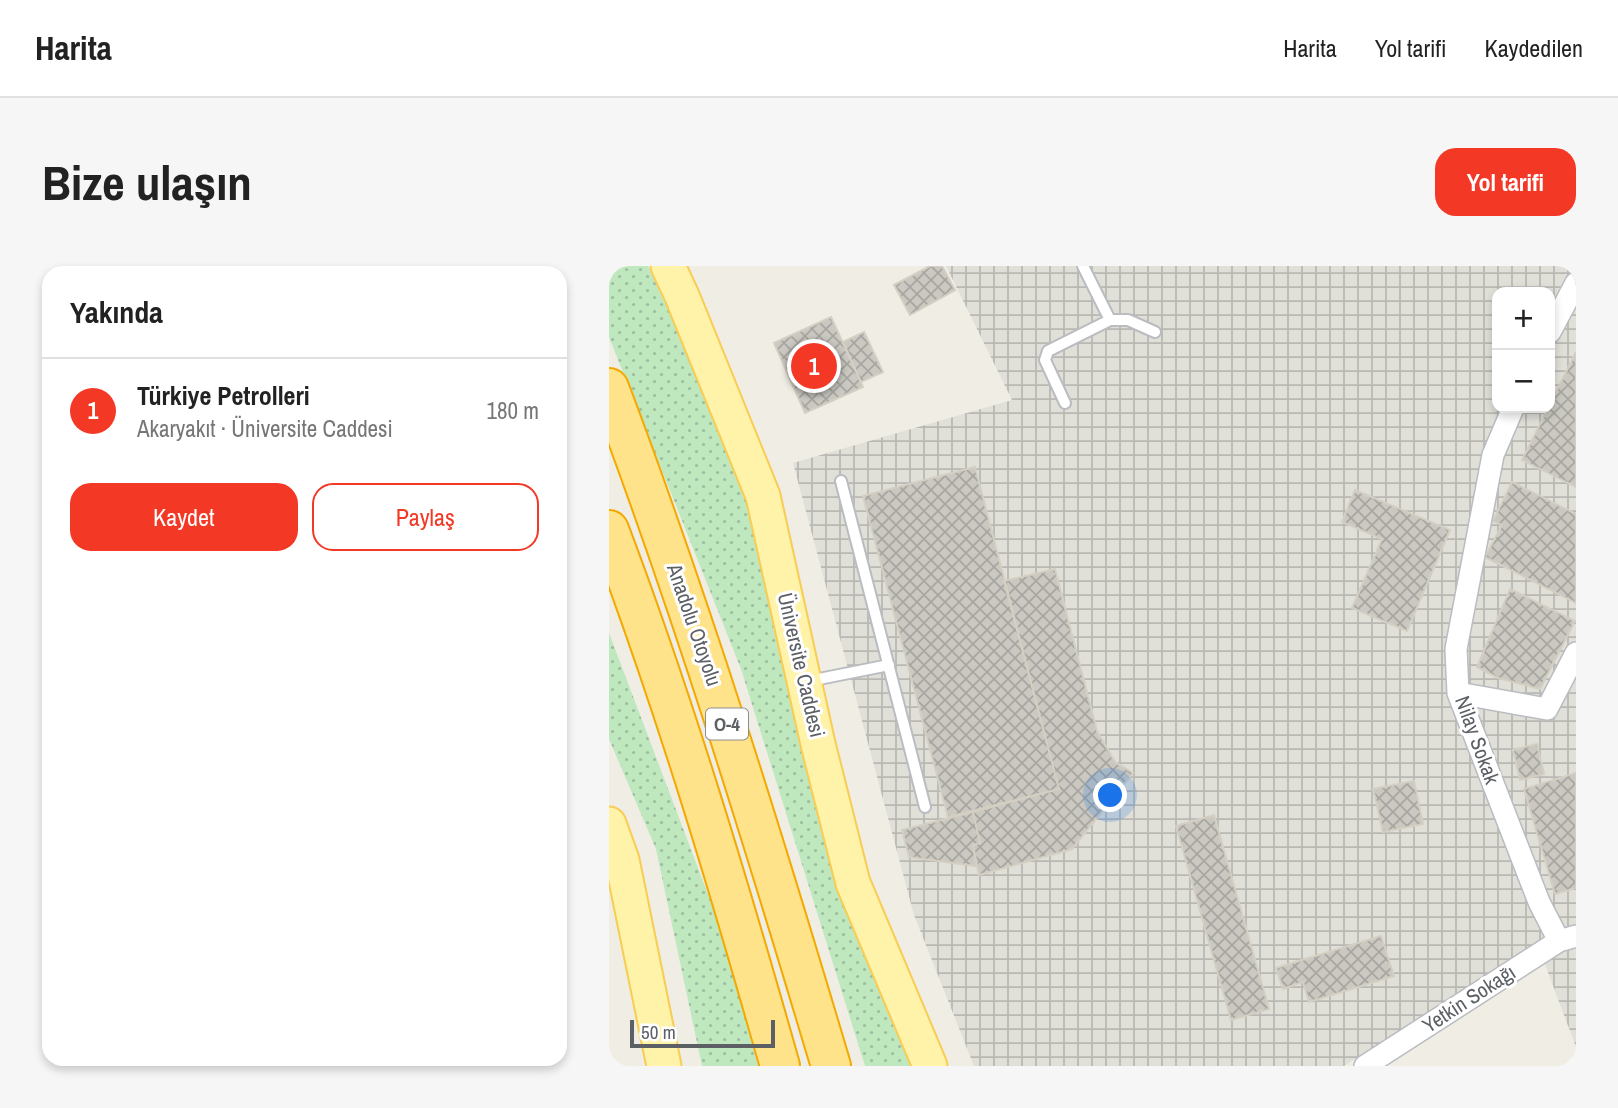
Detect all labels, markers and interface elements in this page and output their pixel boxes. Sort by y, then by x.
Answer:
text: Harita [35,26,112,70]
text: Harita [1283,32,1337,64]
text: Yol tarifi [1375,32,1447,64]
text: Kaydedilen [1485,32,1583,64]
button: Yol tarifi [1435,148,1576,216]
text: Bize ulaşın [42,149,252,215]
map controls [1492,287,1555,413]
button: + [1492,287,1555,350]
text: Yakında [70,292,163,332]
pin: 1 [791,340,837,392]
button: − [1492,350,1555,413]
text: Türkiye Petrolleri [137,378,310,413]
text: 1 [88,395,98,426]
text: 180 m [487,395,539,426]
text: Akaryakıt · Üniversite Caddesi [137,413,393,444]
button: Kaydet [70,483,298,551]
button: Paylaş [312,483,539,551]
street label: Anadolu Otoyolu [660,559,729,690]
street label: Üniversite Caddesi [771,590,832,740]
street label: Nilay Sokak [1448,692,1507,788]
road number: O-4 [706,708,748,740]
your location [1093,778,1127,812]
street label: Yetkin Sokağı [1416,958,1521,1040]
scale bar [630,1017,775,1049]
text: 50 m [641,1019,676,1045]

